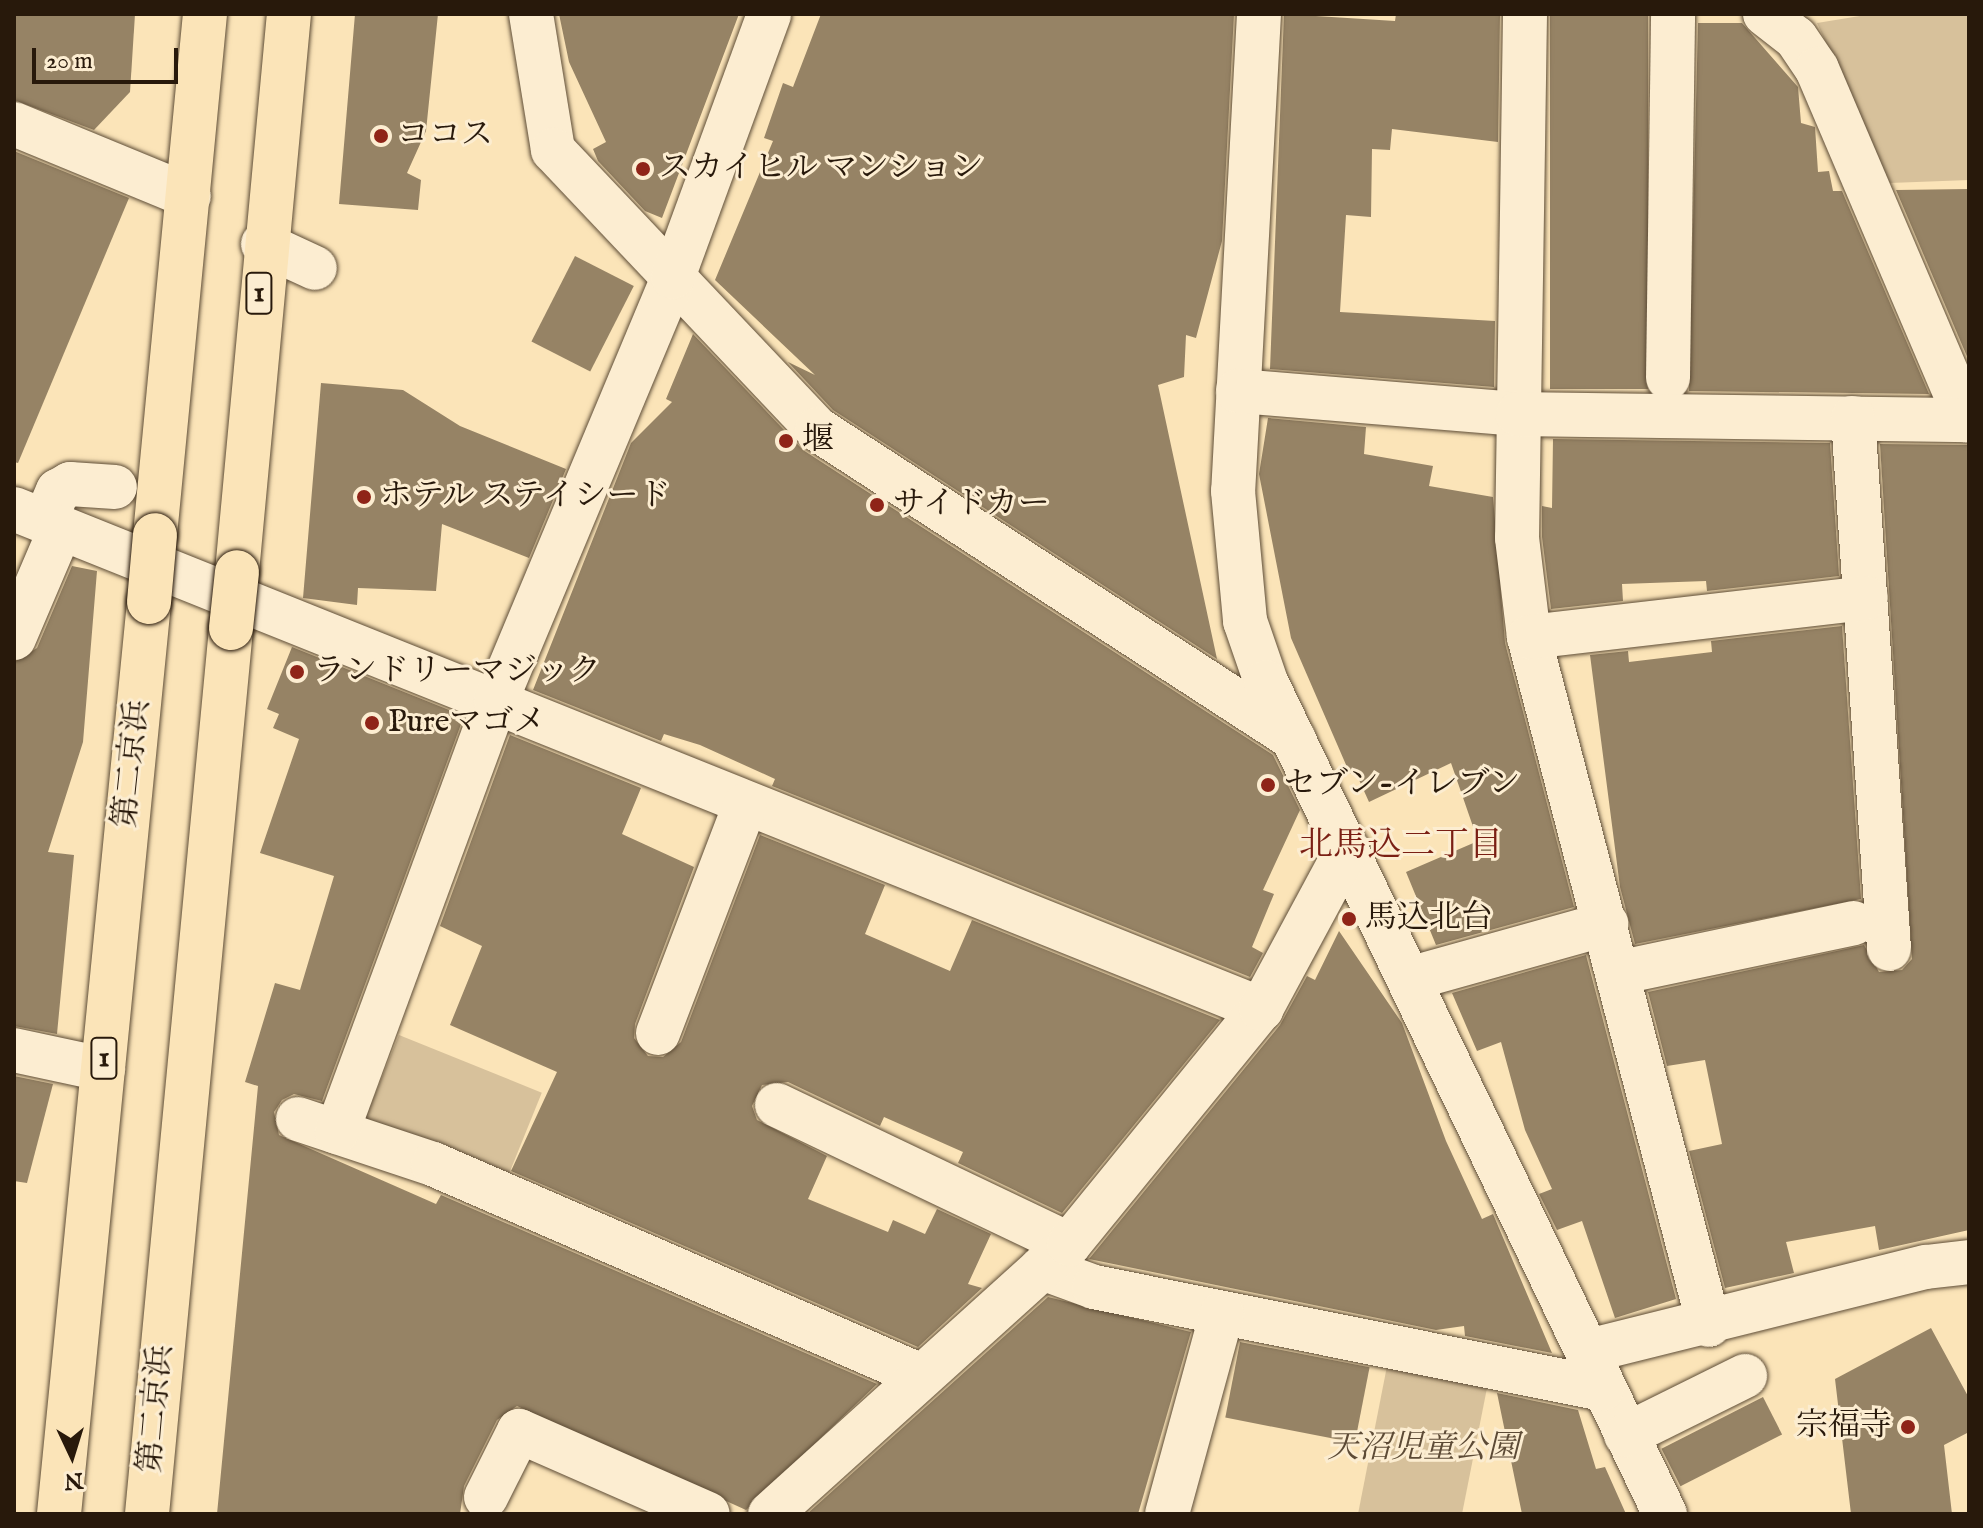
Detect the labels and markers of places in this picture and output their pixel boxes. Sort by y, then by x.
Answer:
place label: ココス [397,117,493,155]
marker: ココス [372,127,390,145]
place label: スカイヒル マンション [659,150,986,188]
marker: スカイヒル マンション [634,160,652,178]
place label: 堰 [802,422,834,460]
marker: 堰 [777,432,795,450]
place label: ホテル ステイシード [380,478,675,516]
place label: サイドカー [893,486,1053,524]
marker: ホテル ステイシード [355,488,373,506]
marker: サイドカー [868,496,886,514]
place label: ランドリーマジック [313,653,601,691]
marker: ランドリーマジック [288,663,306,681]
place label: Pureマゴメ [388,704,546,742]
marker: Pureマゴメ [363,714,381,732]
place label: セブン-イレブン [1284,766,1523,804]
marker: セブン-イレブン [1259,776,1277,794]
place label: 馬込北台 [1365,900,1493,938]
marker: 馬込北台 [1340,910,1358,928]
place label: 宗福寺 [1796,1408,1892,1446]
marker: 宗福寺 [1899,1418,1917,1436]

